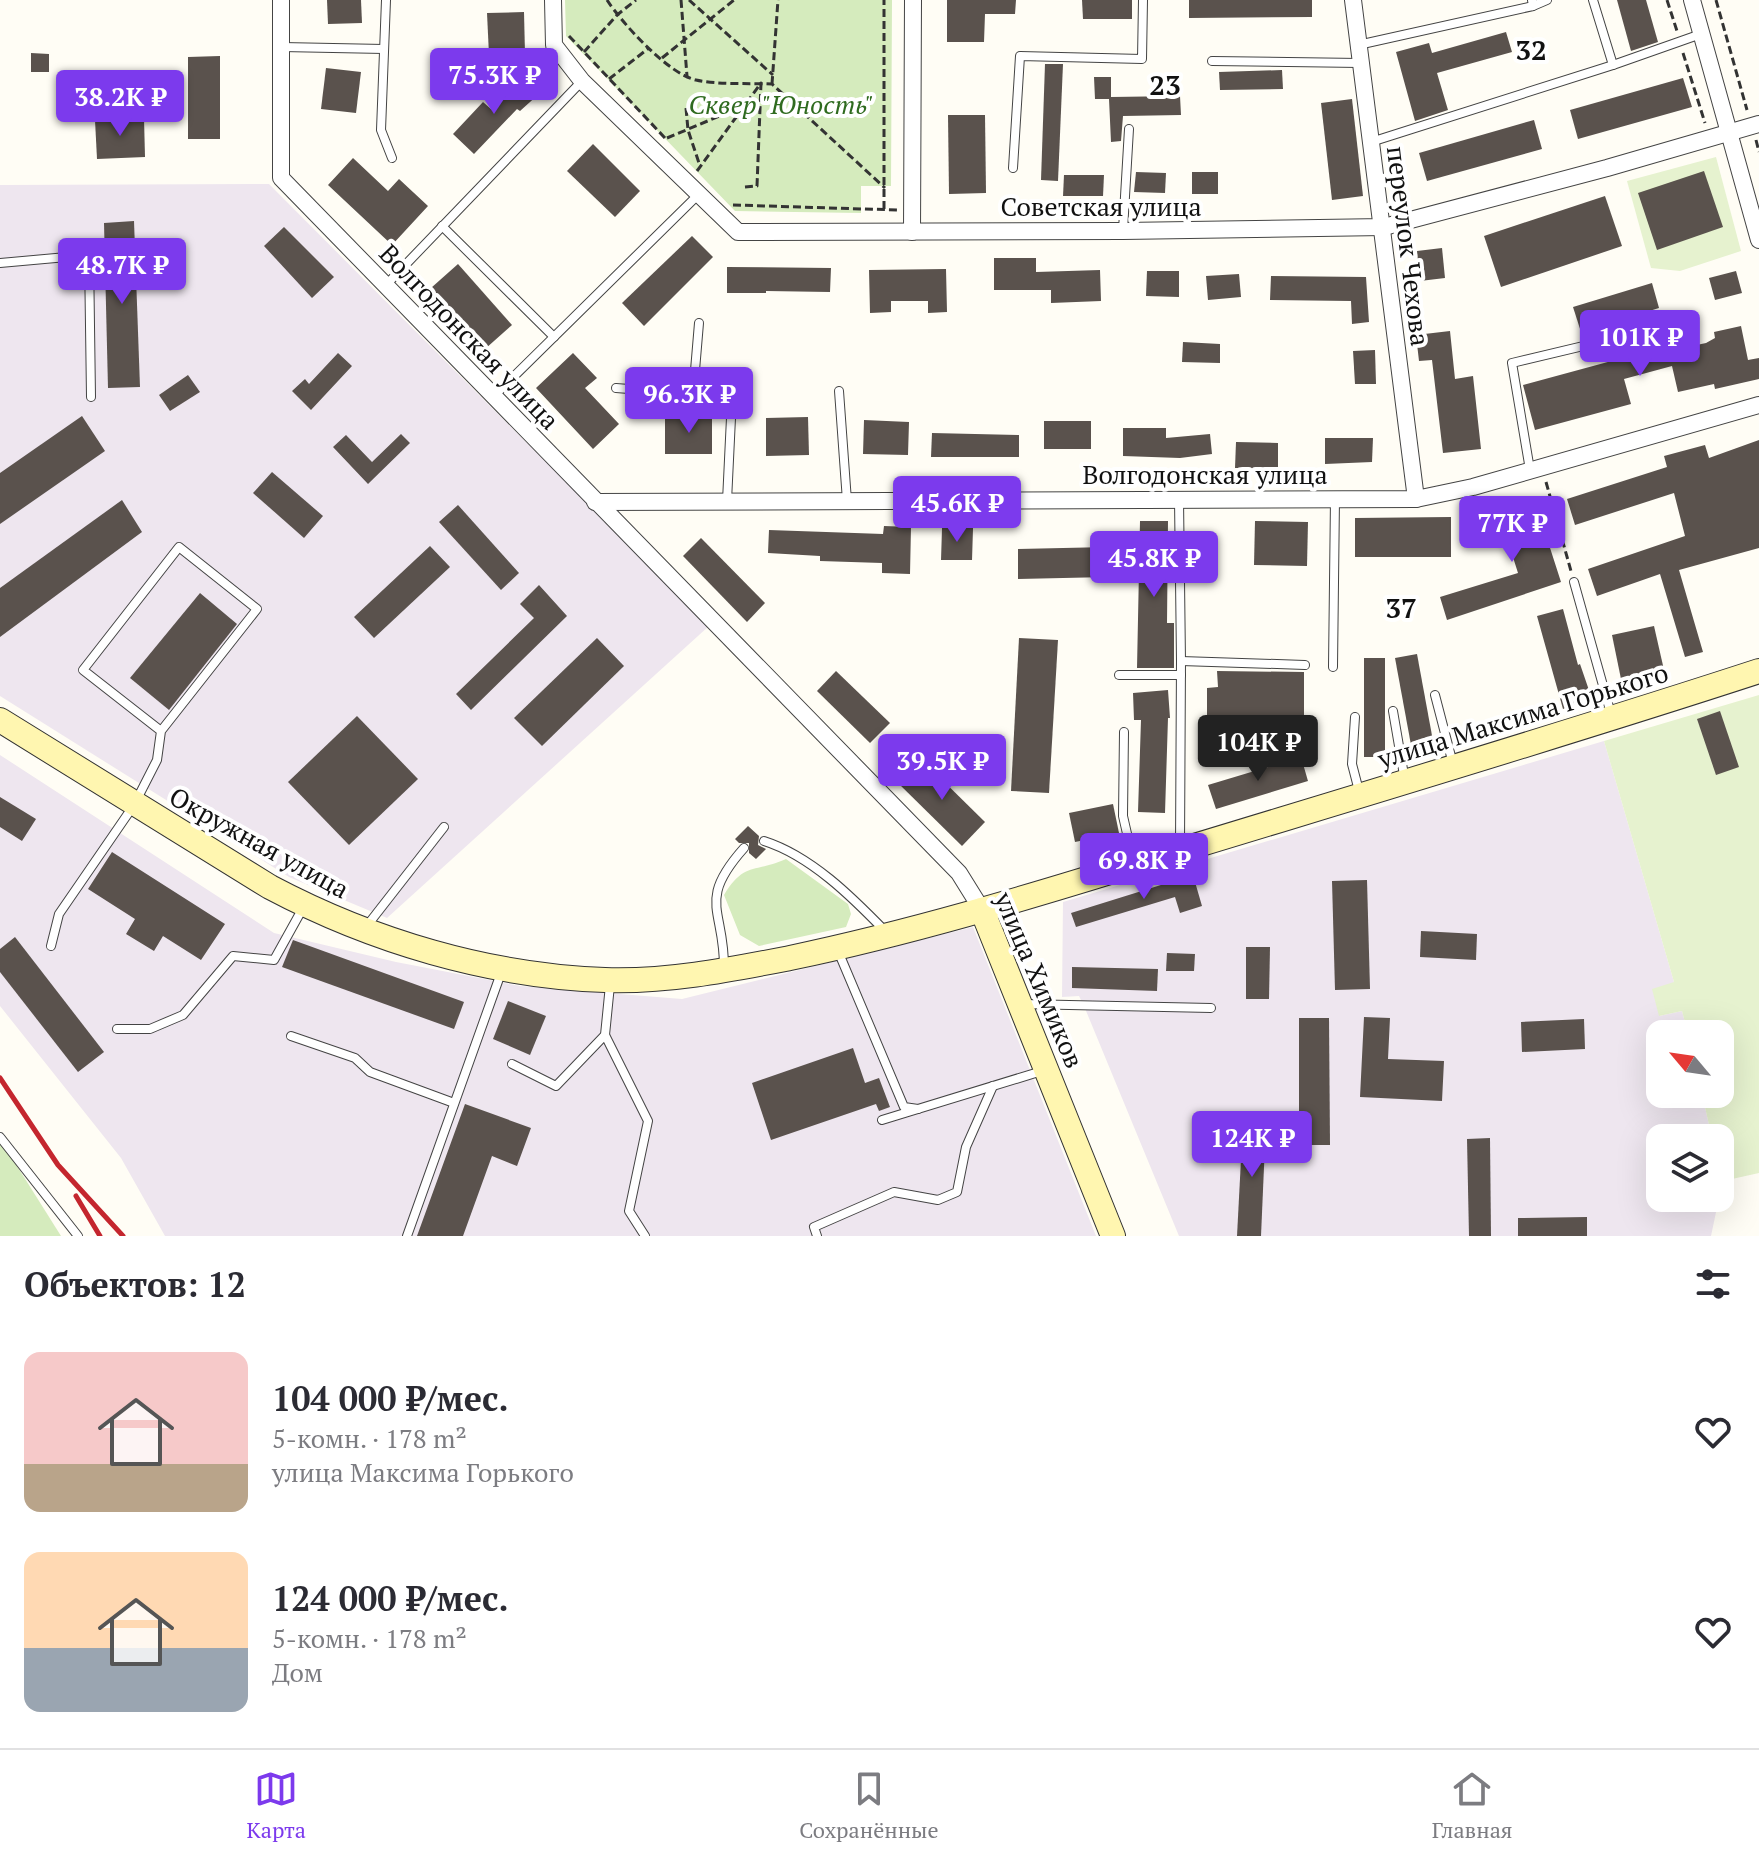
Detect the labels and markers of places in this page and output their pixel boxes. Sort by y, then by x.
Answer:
pin: 75.3K ₽ [420,48,568,116]
pin: 38.2K ₽ [46,70,194,138]
pin: 48.7K ₽ [48,238,196,306]
pin: 101K ₽ [1575,310,1705,378]
pin: 96.3K ₽ [615,367,763,435]
pin: 45.6K ₽ [883,476,1031,544]
pin: 77K ₽ [1456,496,1568,564]
pin: 45.8K ₽ [1080,531,1228,599]
pin: 104K ₽ [1193,715,1323,783]
pin: 39.5K ₽ [868,734,1016,802]
pin: 69.8K ₽ [1070,833,1218,901]
pin: 124K ₽ [1187,1111,1317,1179]

